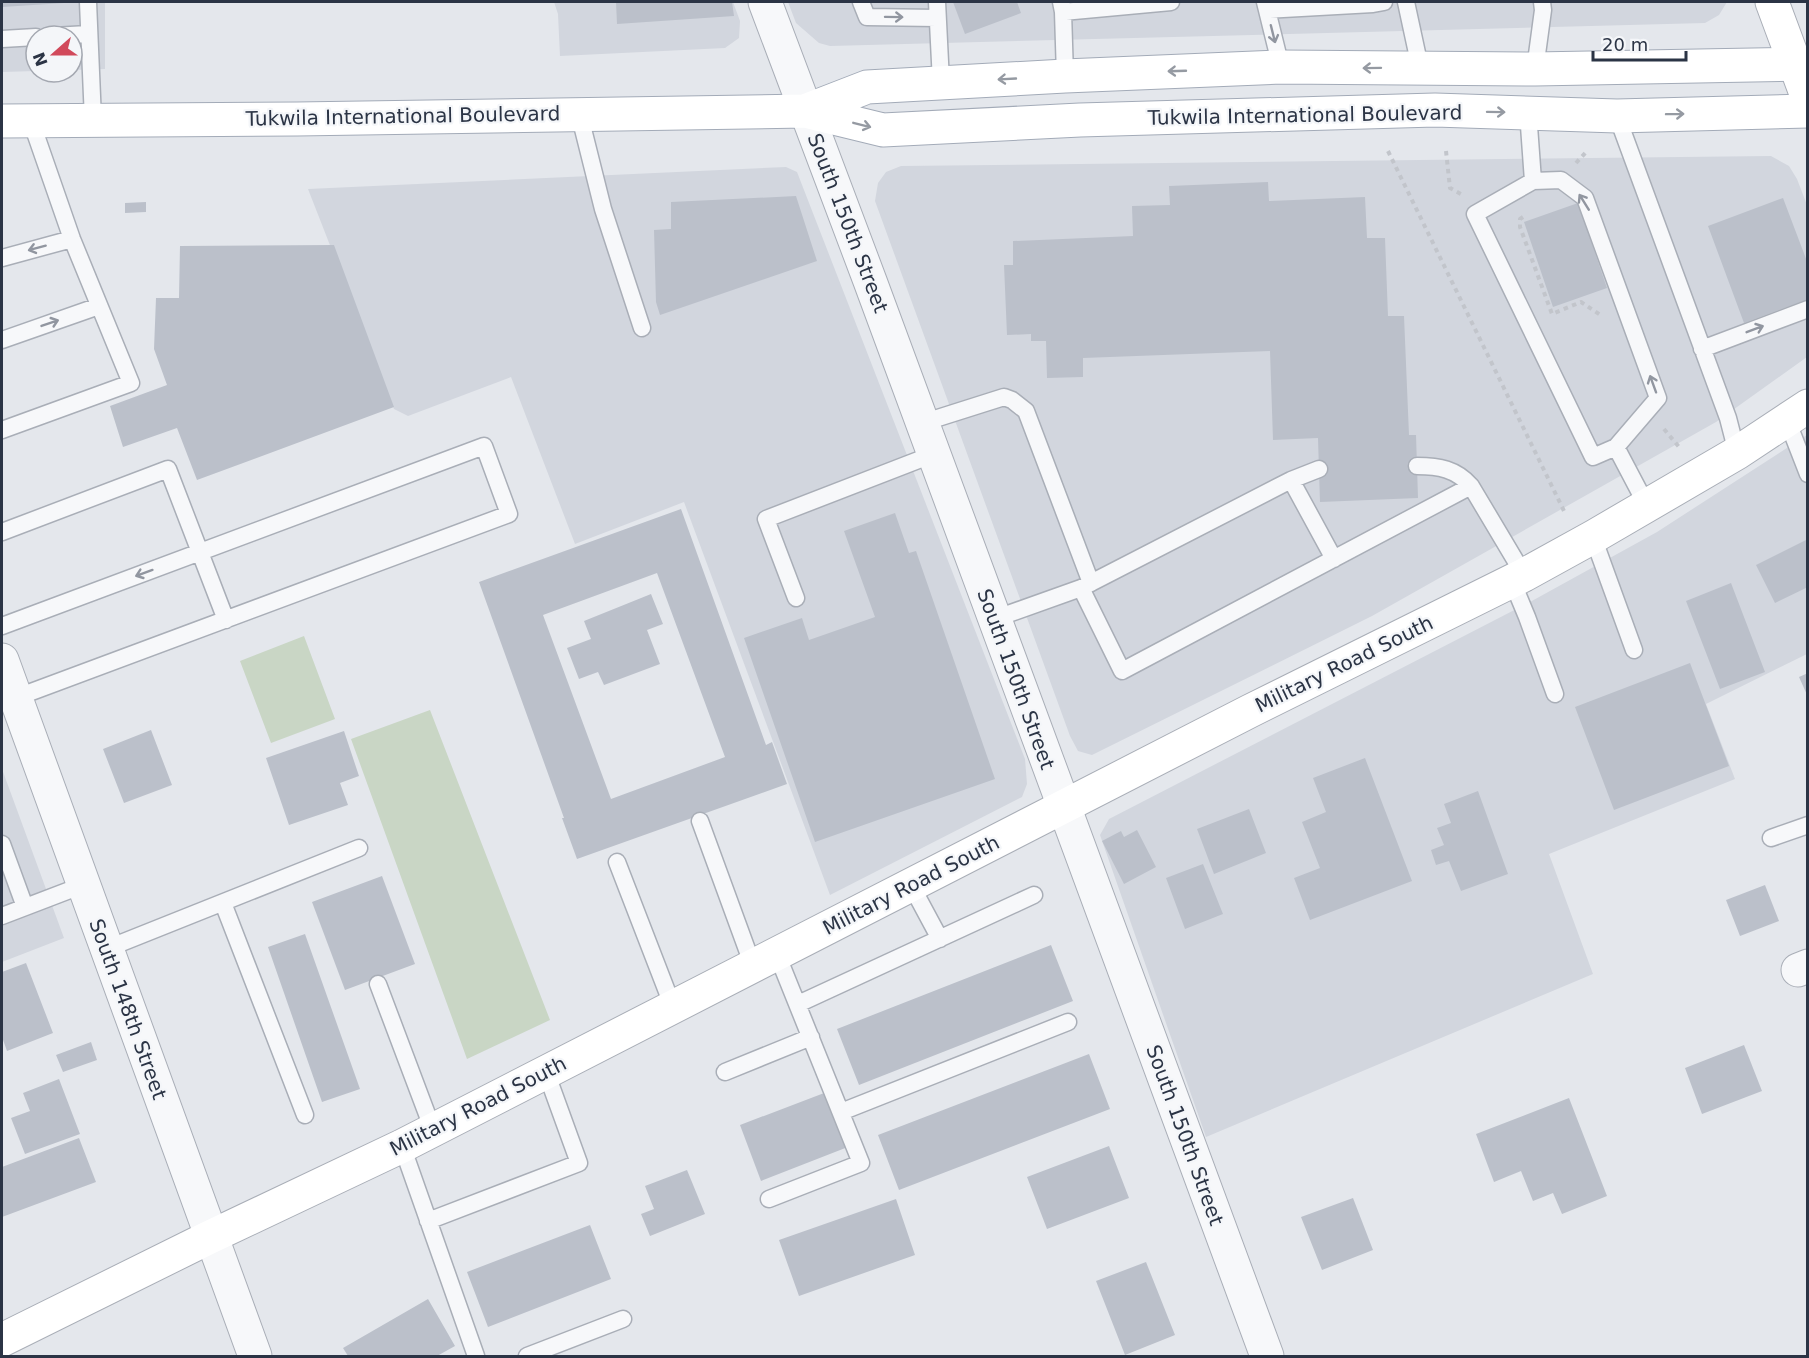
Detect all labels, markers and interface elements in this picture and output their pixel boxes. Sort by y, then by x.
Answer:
one-way arrow [884,12,904,23]
north arrow [24,24,84,84]
one-way arrow [1268,24,1279,43]
scale bar [1593,24,1686,62]
text: 20 m [1602,34,1648,55]
text: N [29,50,52,69]
one-way arrow [1362,62,1382,73]
one-way arrow [1167,66,1187,77]
one-way arrow [997,74,1017,85]
street label: Tukwila International Boulevard [1146,100,1463,130]
street label: Tukwila International Boulevard [244,101,561,131]
one-way arrow [1485,106,1505,117]
one-way arrow [1665,109,1685,120]
one-way arrow [852,119,871,131]
street label: South 150th Street [803,130,893,316]
one-way arrow [1578,194,1590,211]
one-way arrow [28,243,47,255]
one-way arrow [40,317,59,328]
one-way arrow [1745,323,1763,334]
one-way arrow [1646,375,1657,394]
one-way arrow [135,568,154,579]
street label: South 150th Street [972,585,1060,773]
street label: Military Road South [1251,610,1437,718]
street label: Military Road South [819,830,1003,940]
street label: South 148th Street [84,915,172,1103]
street label: South 150th Street [1141,1041,1229,1229]
street label: Military Road South [386,1051,570,1161]

